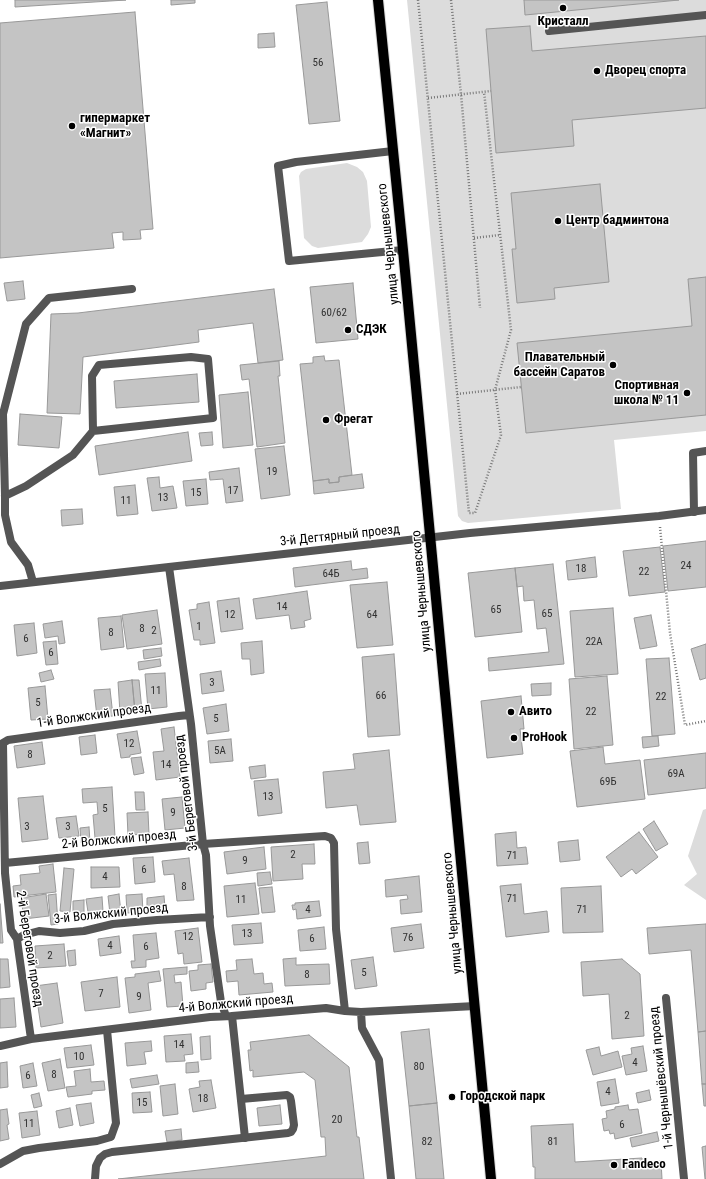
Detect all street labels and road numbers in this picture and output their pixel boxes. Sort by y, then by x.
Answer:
street label: улица Чернышевского [375,183,403,305]
street label: 3-й Дегтярный проезд [279,522,401,550]
street label: улица Чернышевского [409,530,435,652]
street label: 1-й Волжский проезд [36,700,152,732]
street label: 3-й Береговой проезд [172,734,202,852]
street label: 2-й Волжский проезд [61,827,177,853]
street label: улица Чернышевского [440,852,466,974]
street label: 2-й Береговой проезд [12,890,46,1008]
street label: 3-й Волжский проезд [53,900,169,928]
street label: 4-й Волжский проезд [178,991,294,1017]
street label: 1-й Чернышёвский проезд [647,1006,677,1150]

